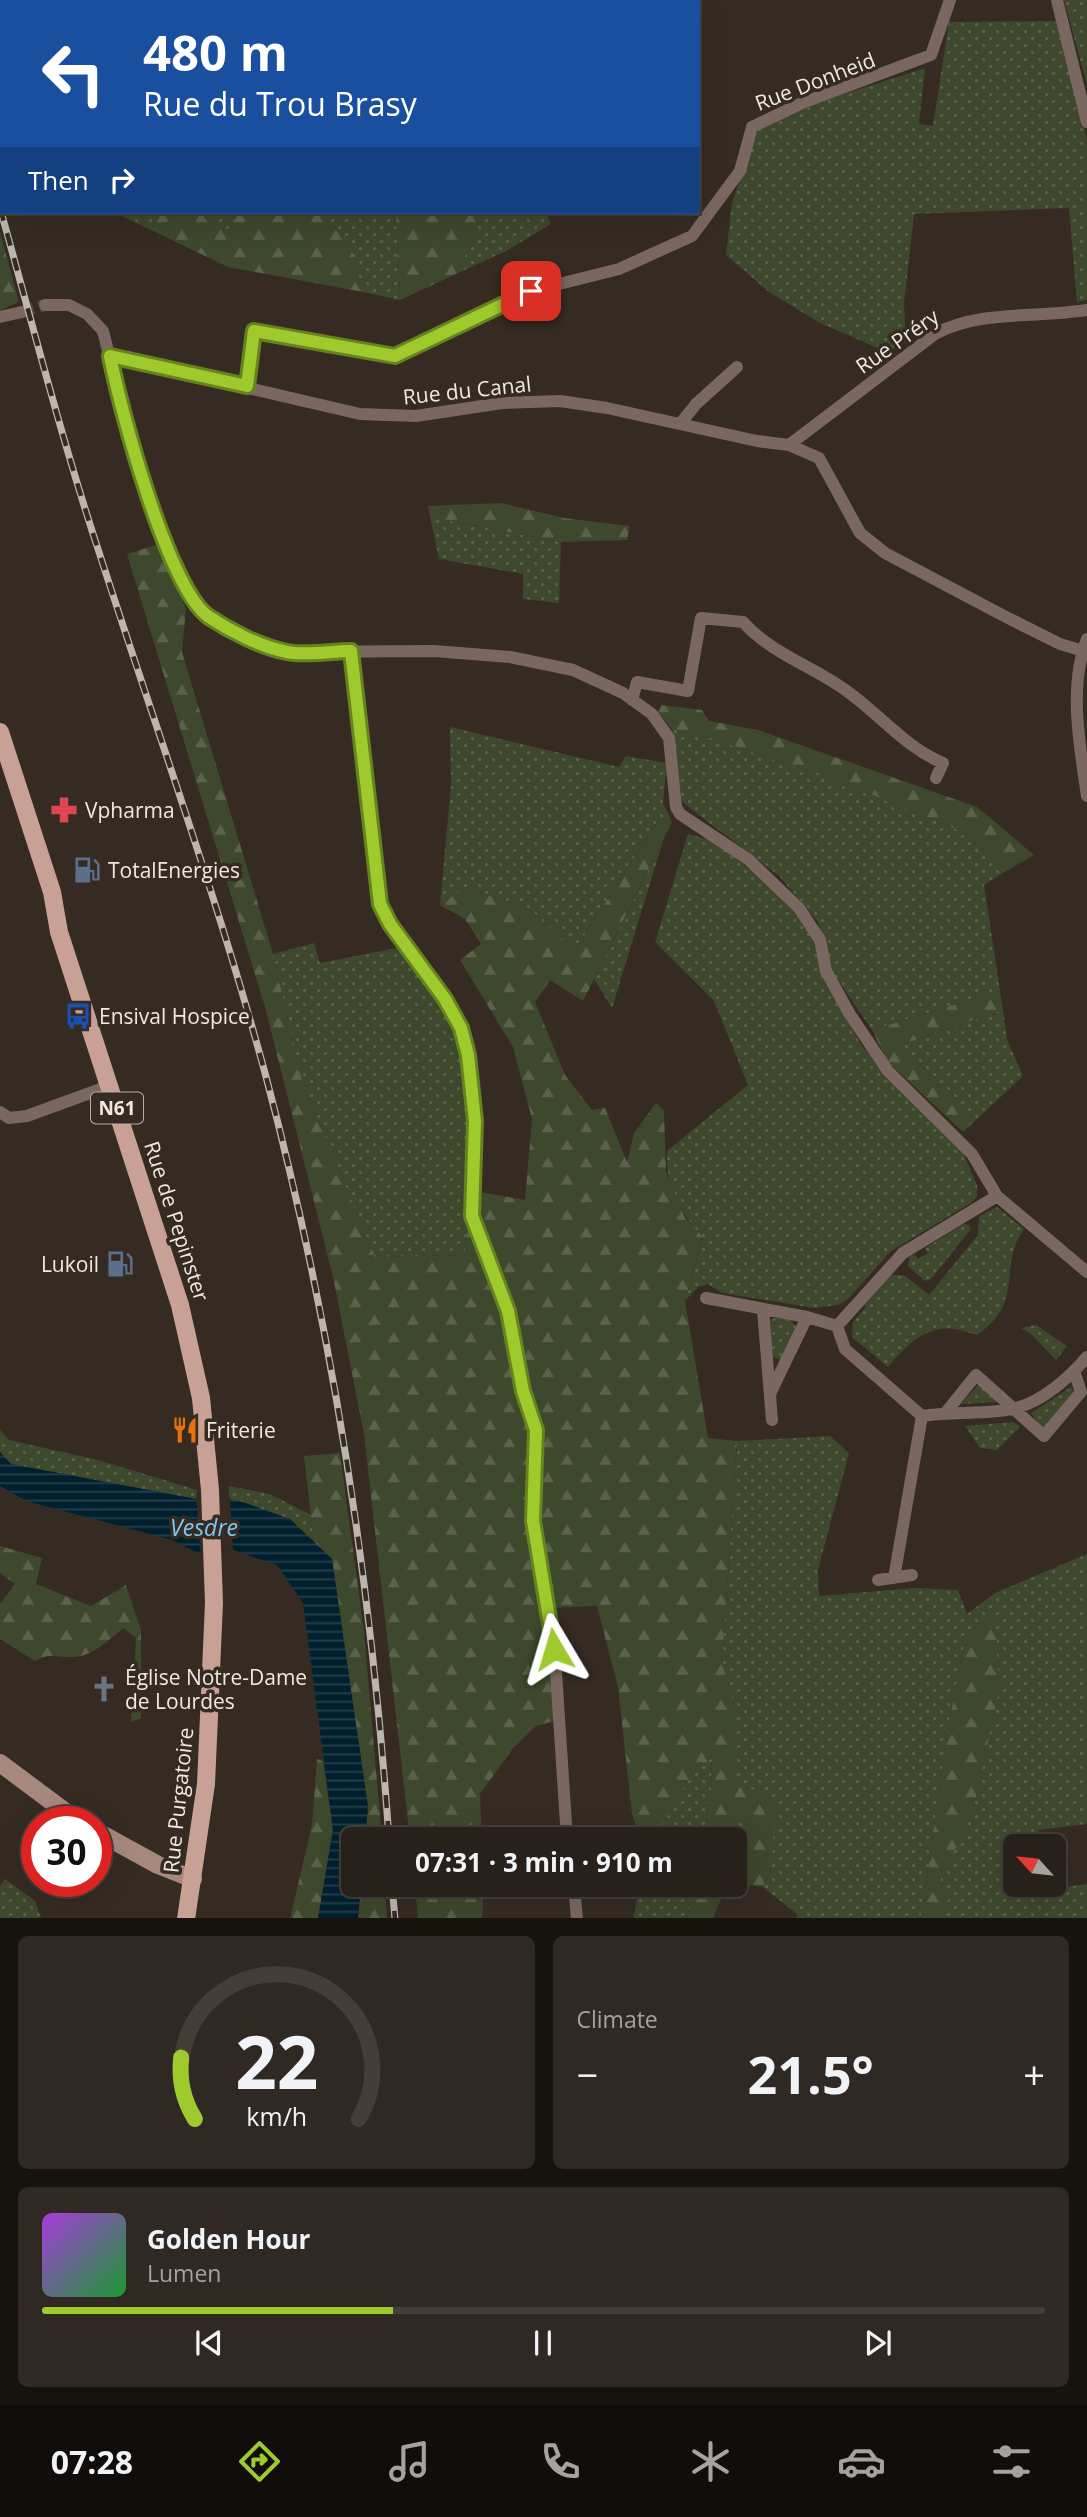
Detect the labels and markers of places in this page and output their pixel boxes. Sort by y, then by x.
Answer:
pin [501,261,561,321]
pharmacy icon: Vpharma [49,795,79,825]
place label: Vpharma [85,796,175,824]
fuel station icon: TotalEnergies [72,855,102,885]
place label: TotalEnergies [108,856,240,884]
bus stop icon: Ensival Hospice [63,1001,93,1031]
place label: Ensival Hospice [99,1002,250,1030]
fuel station icon: Lukoil [105,1249,135,1279]
place label: Lukoil [41,1250,99,1278]
restaurant icon: Friterie [170,1415,200,1445]
place label: Friterie [206,1416,276,1444]
place label: Église Notre-Dame de Lourdes [125,1663,307,1715]
church icon: Église Notre-Dame de Lourdes [89,1674,119,1704]

